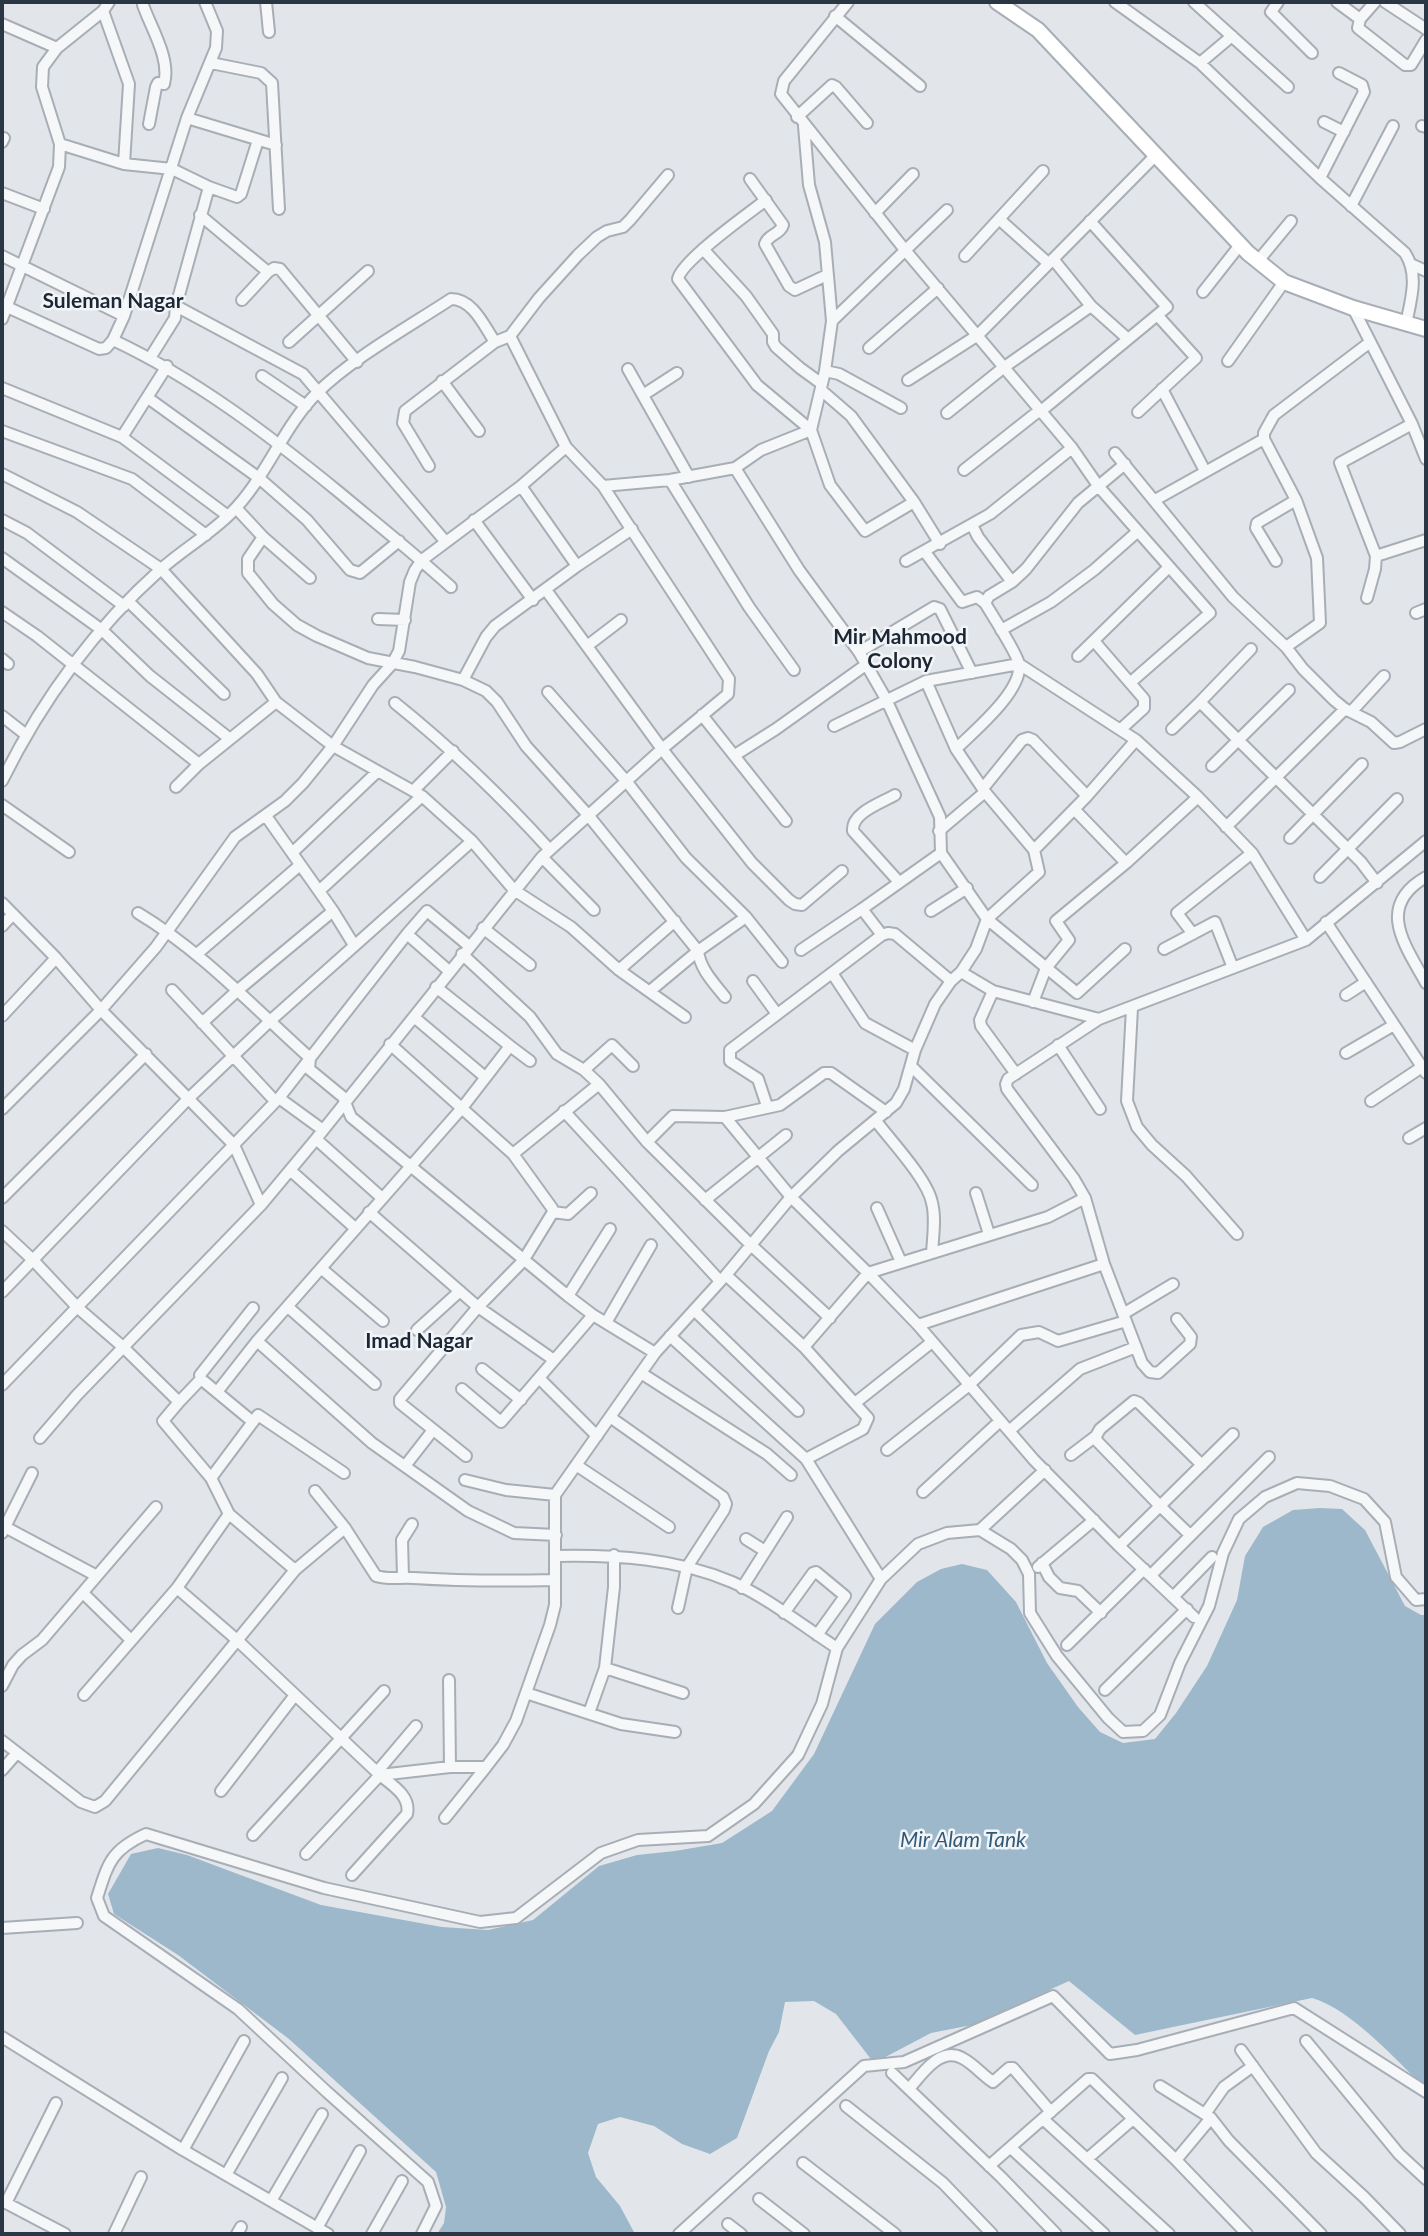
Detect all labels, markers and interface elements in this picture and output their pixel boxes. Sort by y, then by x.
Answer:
district label: Suleman Nagar [43,288,183,314]
district label: Mir Mahmood Colony [833,624,967,674]
district label: Imad Nagar [365,1328,473,1354]
water label: Mir Alam Tank [900,1827,1026,1853]

